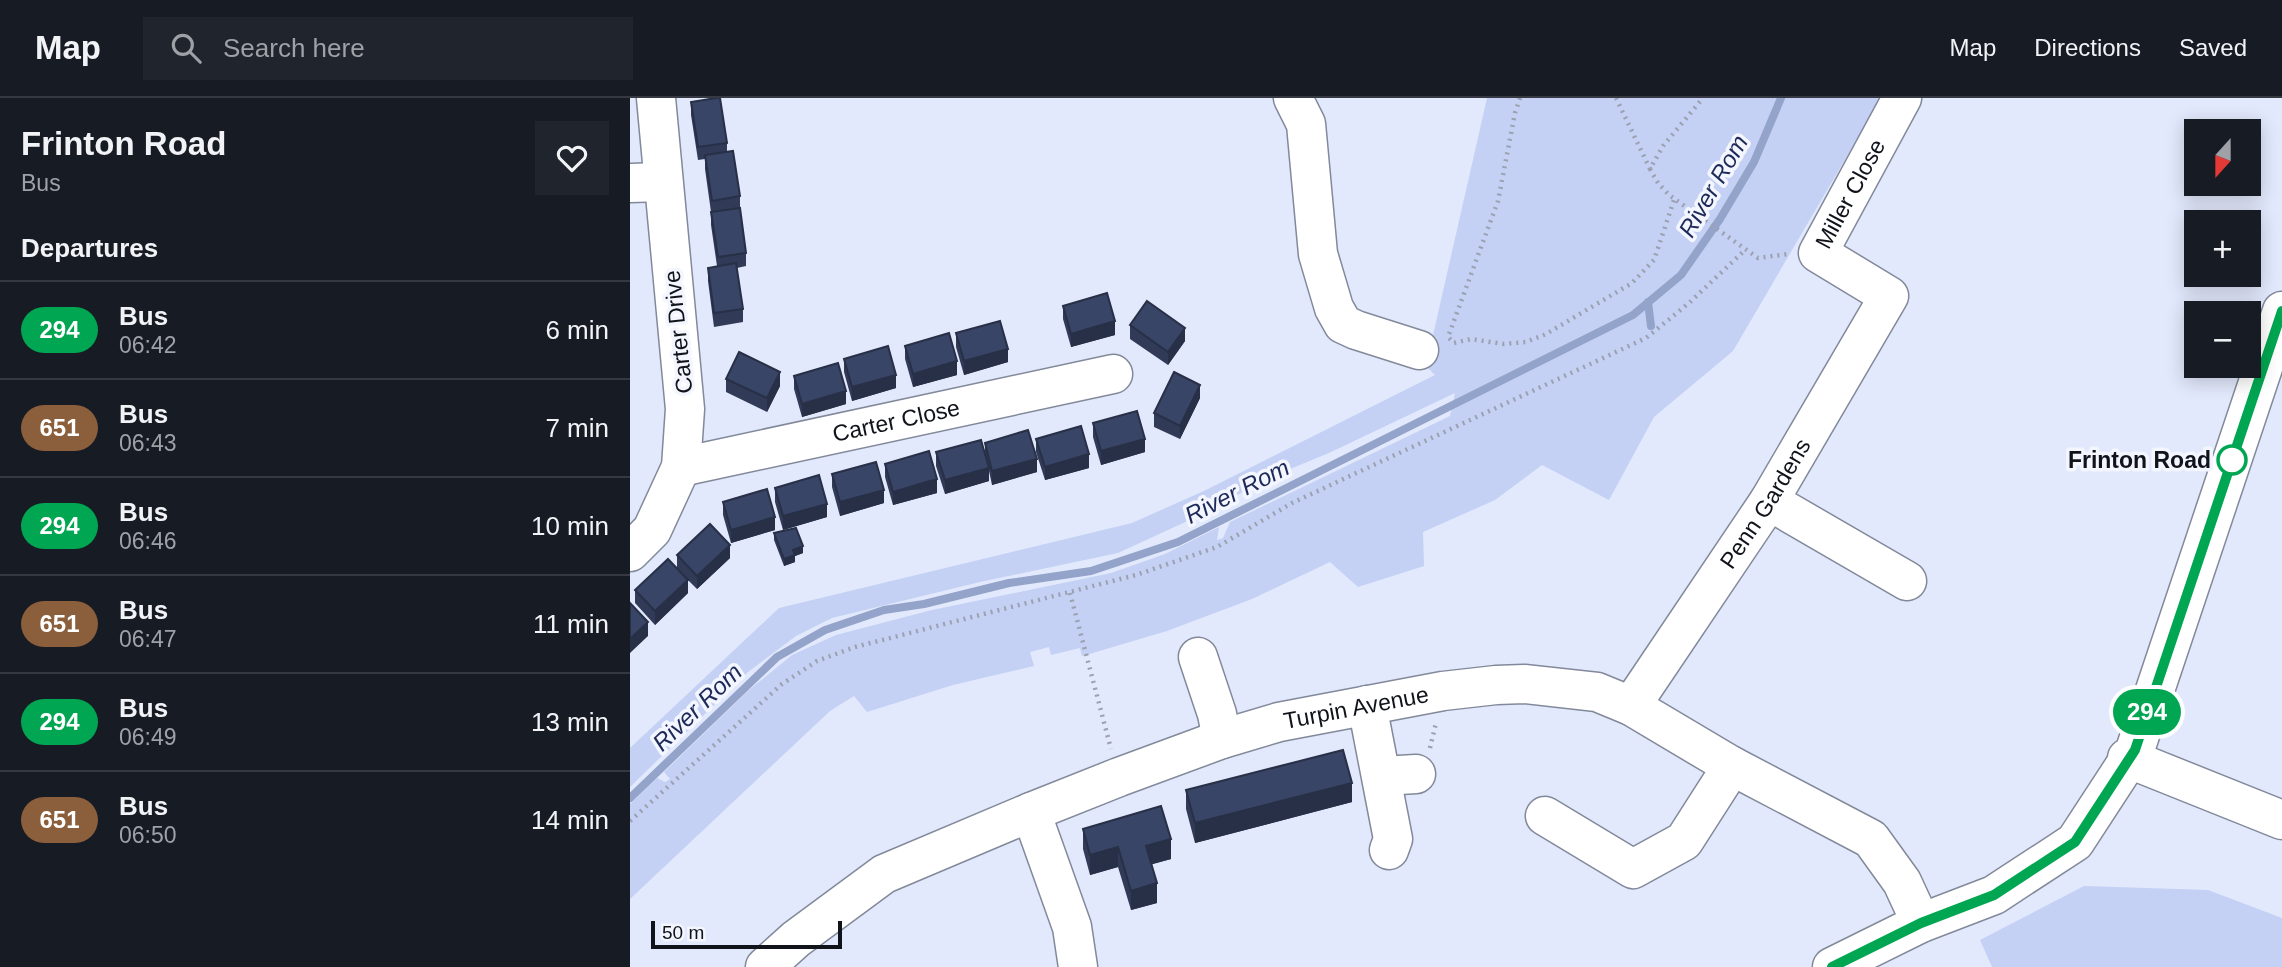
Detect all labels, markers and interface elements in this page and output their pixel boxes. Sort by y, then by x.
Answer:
search box [143,17,633,80]
text: Map [35,29,101,66]
icon: search [167,29,205,67]
text: Search here [223,33,365,63]
text: Map [1950,34,1996,61]
text: Directions [2034,34,2141,61]
text: Saved [2179,34,2247,61]
north arrow [2184,119,2261,196]
map controls [2184,119,2261,378]
button: heart [535,121,609,195]
text: Frinton Road [21,125,226,162]
water label: River Rom [1673,130,1753,242]
street label: Miller Close [1810,135,1890,253]
text: Bus [21,170,61,196]
button: + [2184,210,2261,287]
text: Departures [21,233,158,263]
street label: Carter Drive [659,269,697,395]
text: Bus [119,301,168,331]
button: − [2184,301,2261,378]
text: 6 min [545,315,609,345]
text: 294 [39,316,80,343]
text: 06:42 [119,332,177,358]
street label: Carter Close [830,394,962,447]
text: Bus [119,399,168,429]
text: 7 min [545,413,609,443]
text: 651 [39,414,80,441]
text: 06:43 [119,430,177,456]
street label: Penn Gardens [1714,434,1816,573]
marker: Frinton Road [2217,445,2247,475]
place label: Frinton Road [2068,447,2211,473]
water label: River Rom [1180,453,1294,529]
text: Bus [119,497,168,527]
text: 10 min [531,511,609,541]
text: 294 [39,512,80,539]
text: 06:46 [119,528,177,554]
text: Bus [119,595,168,625]
text: 11 min [533,609,609,639]
text: 651 [39,610,80,637]
text: 06:47 [119,626,177,652]
water label: River Rom [647,658,747,756]
street label: Turpin Avenue [1281,681,1431,734]
line badge: 294 [2107,689,2187,735]
text: Bus [119,693,168,723]
text: 294 [2127,698,2167,725]
text: 13 min [531,707,609,737]
text: 294 [39,708,80,735]
text: 06:49 [119,724,177,750]
text: Bus [119,791,168,821]
text: 14 min [531,805,609,835]
text: 651 [39,806,80,833]
text: 06:50 [119,822,177,848]
scale bar [651,918,842,950]
text: 50 m [662,922,704,943]

